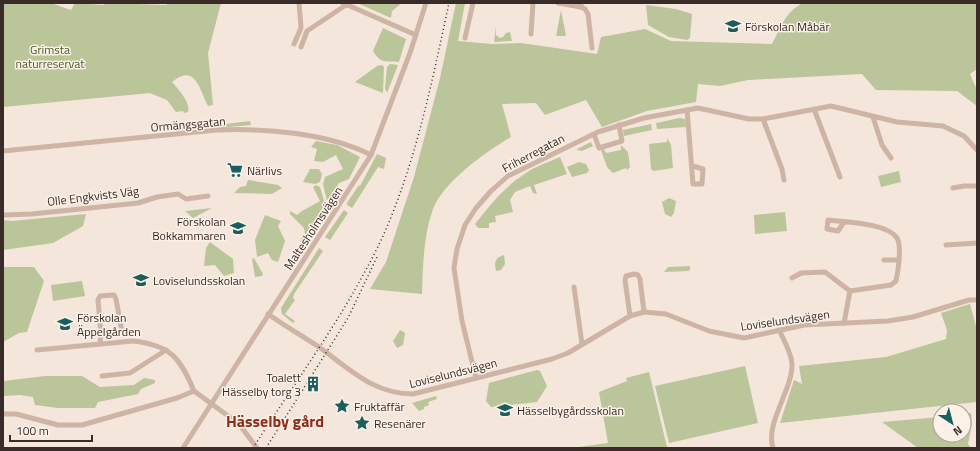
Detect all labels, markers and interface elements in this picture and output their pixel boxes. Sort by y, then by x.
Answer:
school or university icon: Förskolan Måbär [724,17,742,35]
place label: Förskolan Måbär [745,17,830,36]
park label: Grimsta naturreservat [16,40,85,73]
street label: Ormängsgatan [150,111,226,137]
street label: Friherregatan [498,129,568,177]
supermarket icon: Närlivs [226,161,244,179]
place label: Närlivs [247,161,282,180]
street label: Olle Engkvists Väg [46,181,140,211]
street label: Maltesholmsvägen [279,182,347,274]
place label: Förskolan Bokkammaren [152,212,226,245]
school or university icon: Förskolan Bokkammaren [229,219,247,237]
school or university icon: Loviselundsskolan [132,271,150,289]
place label: Loviselundsskolan [153,271,245,290]
street label: Loviselundsvägen [739,304,831,336]
place label: Förskolan Äppelgården [77,308,141,341]
school or university icon: Förskolan Äppelgården [56,315,74,333]
street label: Loviselundsvägen [407,353,499,393]
place label: Toalett Hässelby torg 3 [222,368,302,401]
building icon: Toalett Hässelby torg 3 [304,375,322,393]
place icon: Fruktaffär [333,397,351,415]
place label: Fruktaffär [354,397,405,416]
school or university icon: Hässelbygårdsskolan [496,401,514,419]
place label: Hässelbygårdsskolan [517,401,624,420]
north arrow [932,403,972,443]
district label: Hässelby gård [226,409,324,433]
place icon: Resenärer [353,414,371,432]
place label: Resenärer [374,414,426,433]
scale bar [10,417,92,443]
text: 100 m [16,421,49,440]
text: N [950,422,966,440]

